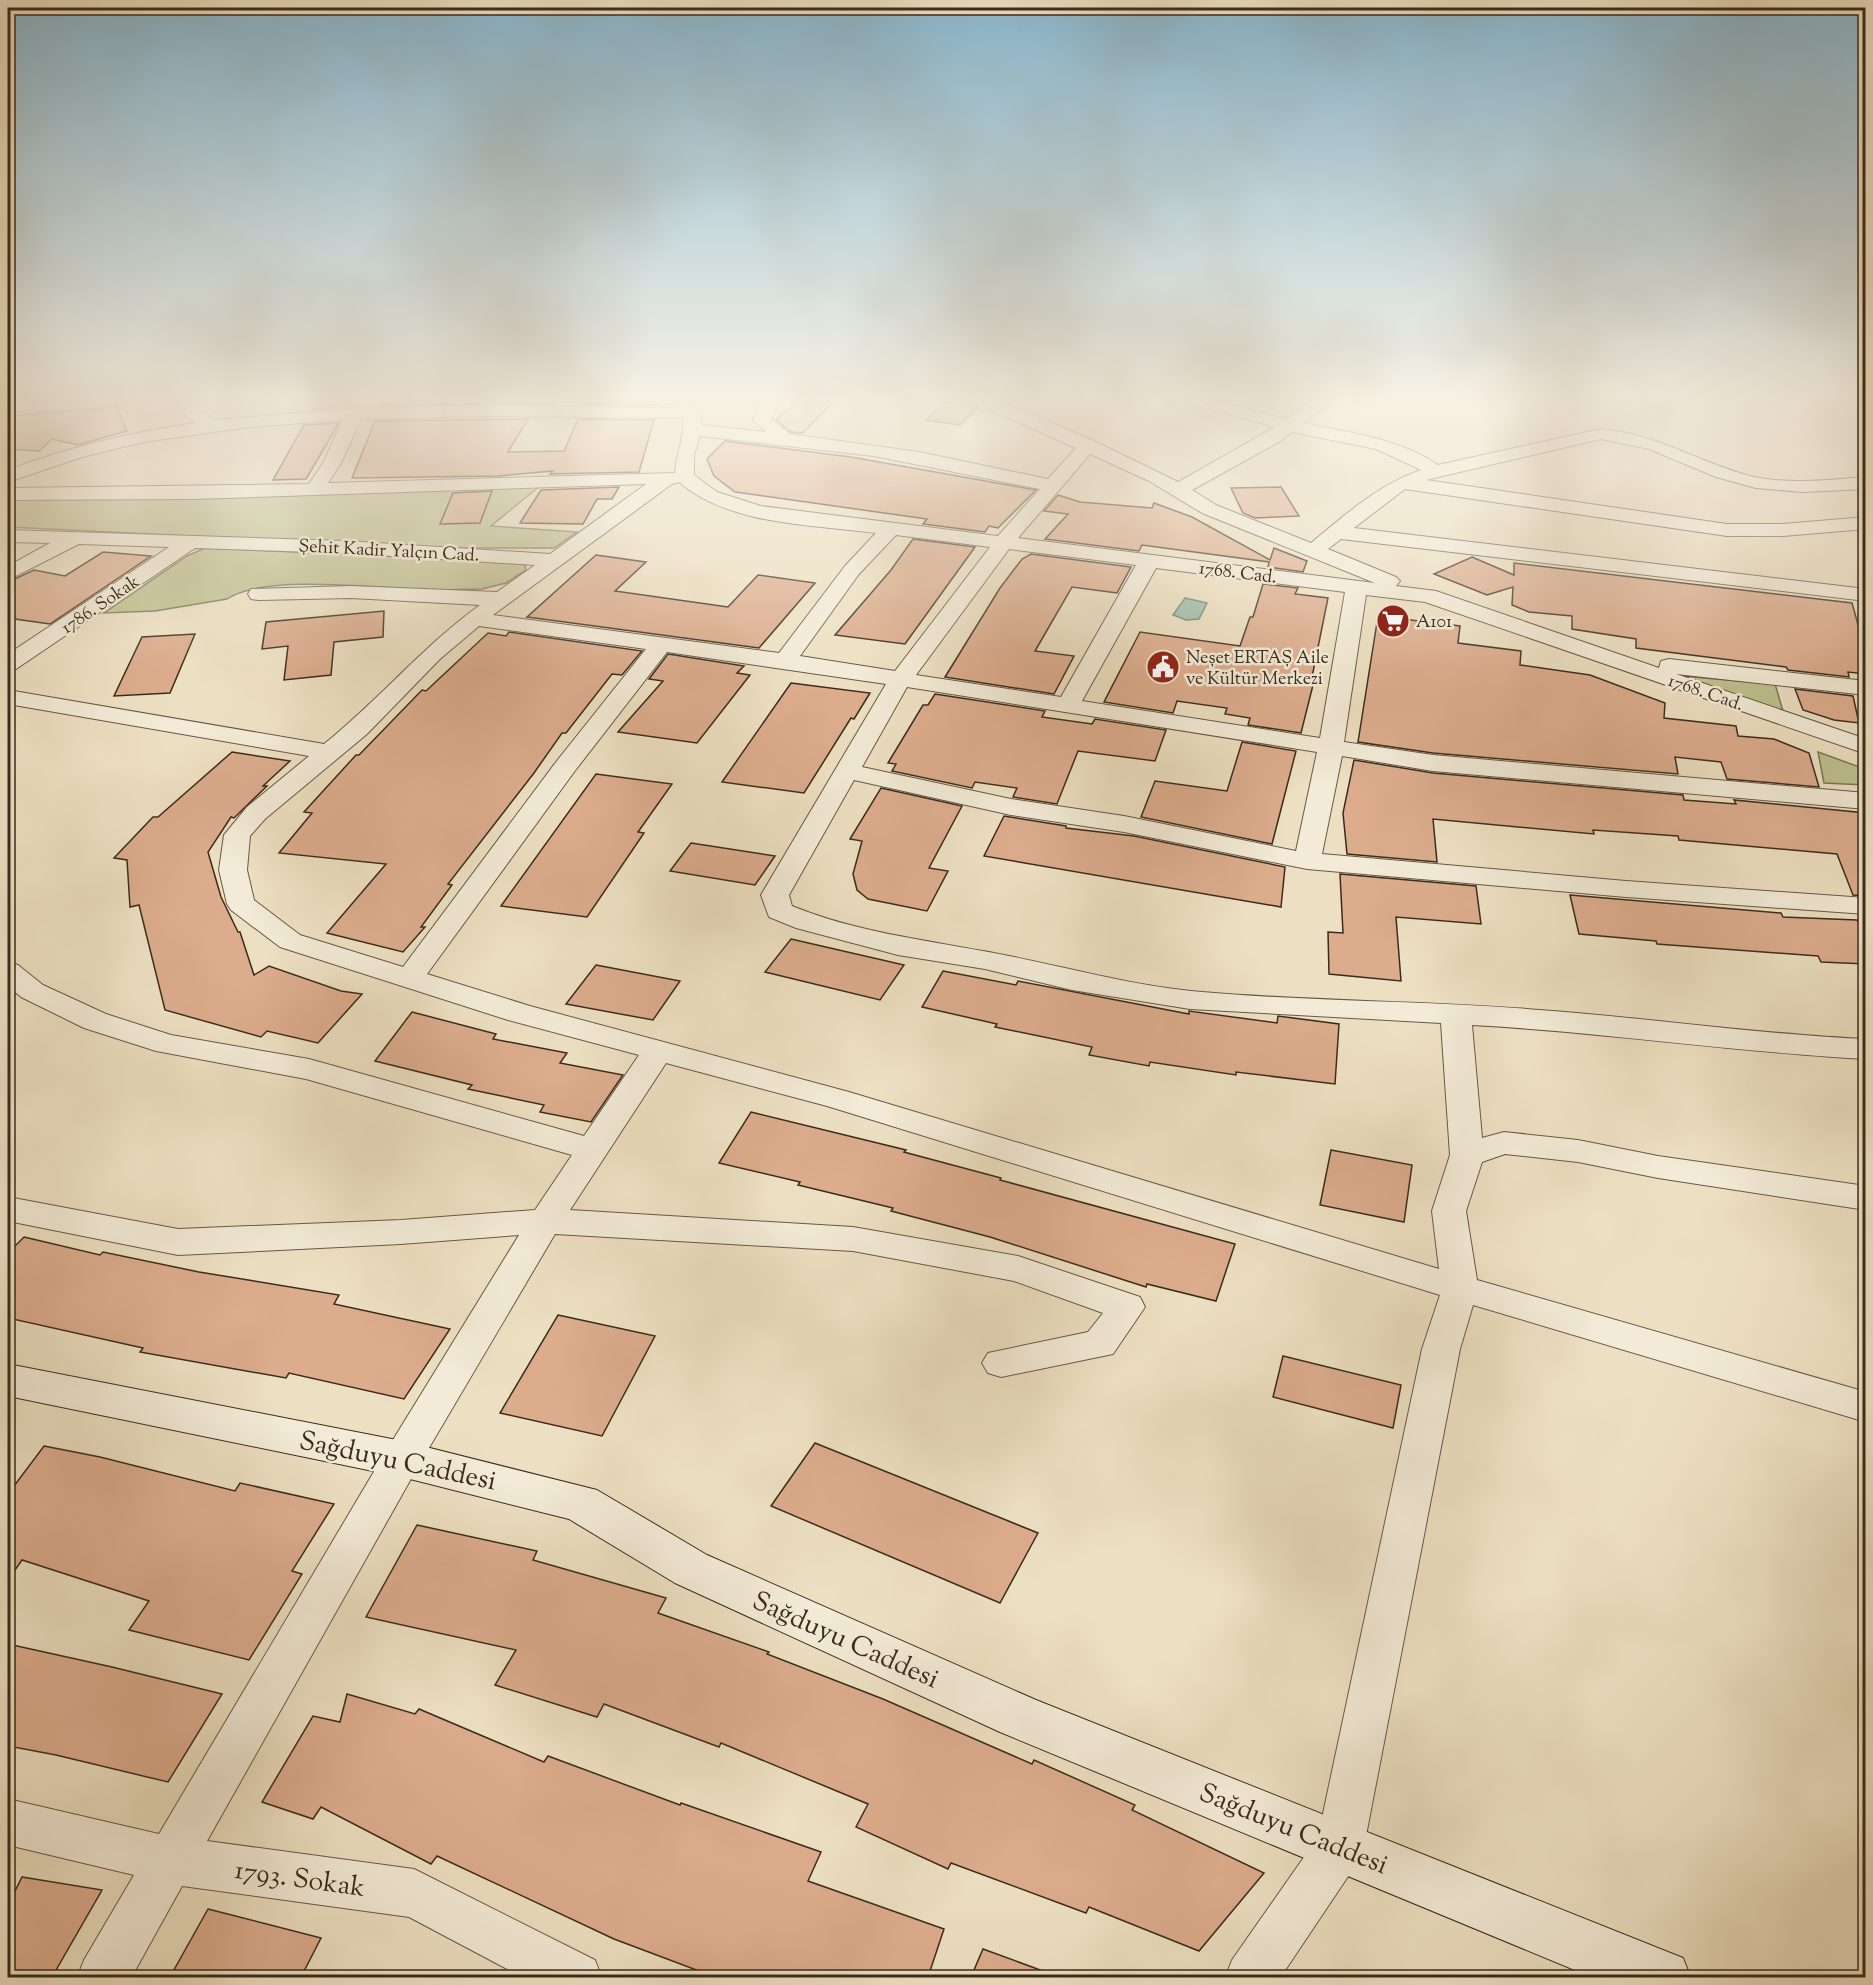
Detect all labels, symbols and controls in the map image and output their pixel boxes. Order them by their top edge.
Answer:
street label: Şehit Kadir Yalçın Cad. [298,534,480,570]
street label: 1768. Cad. [1197,556,1278,592]
street label: 1786. Sokak [57,570,146,641]
supermarket icon: A101 [1375,603,1411,639]
place label: A101 [1416,610,1452,636]
place label: Neşet ERTAŞ Aile ve Kültür Merkezi [1186,646,1329,693]
public building icon: Neşet ERTAŞ Aile ve Kültür Merkezi [1145,649,1181,685]
street label: 1768. Cad. [1664,669,1747,719]
street label: Sağduyu Caddesi [295,1422,500,1502]
street label: Sağduyu Caddesi [745,1583,945,1700]
street label: Sağduyu Caddesi [1193,1775,1394,1886]
street label: 1793. Sokak [232,1852,368,1909]

